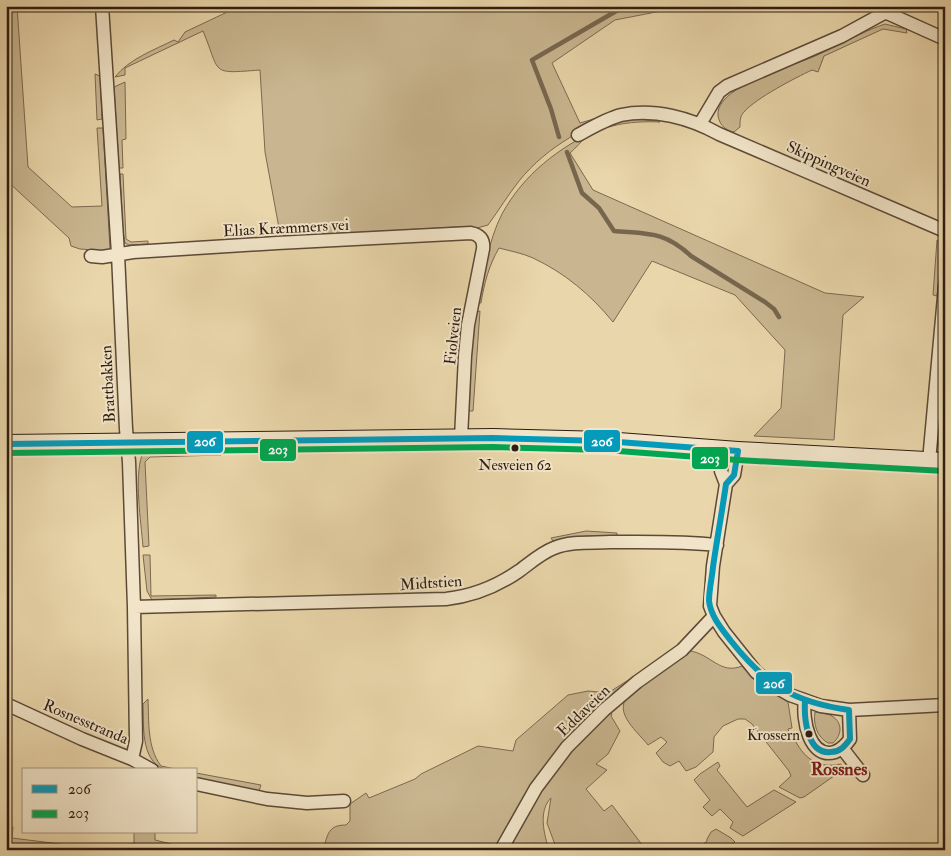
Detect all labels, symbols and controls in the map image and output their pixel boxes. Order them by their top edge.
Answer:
street label: Skippingveien [783,136,874,192]
street label: Elias Kræmmers vei [223,215,350,241]
street label: Fiolveien [440,306,466,366]
street label: Brattbakken [96,345,120,423]
line badge: 206 [583,429,621,453]
line badge: 206 [186,430,224,454]
text: 206 [194,433,217,450]
text: 206 [591,433,614,450]
line badge: 203 [259,438,297,462]
text: 203 [268,441,288,458]
marker: Nesveien 62 [510,443,520,453]
line badge: 203 [691,446,729,470]
text: 203 [700,450,720,467]
place label: Nesveien 62 [478,456,552,475]
street label: Midtstien [399,571,463,595]
line badge: 206 [755,671,793,695]
text: 206 [763,675,786,692]
street label: Eddaveien [553,681,614,741]
street label: Rosnesstranda [40,695,132,749]
place label: Krossern [747,726,800,745]
marker: Krossern [804,729,814,739]
district label: Rossnes [811,758,867,781]
legend [22,768,198,834]
text: 206 [68,780,92,799]
text: 203 [68,804,89,823]

